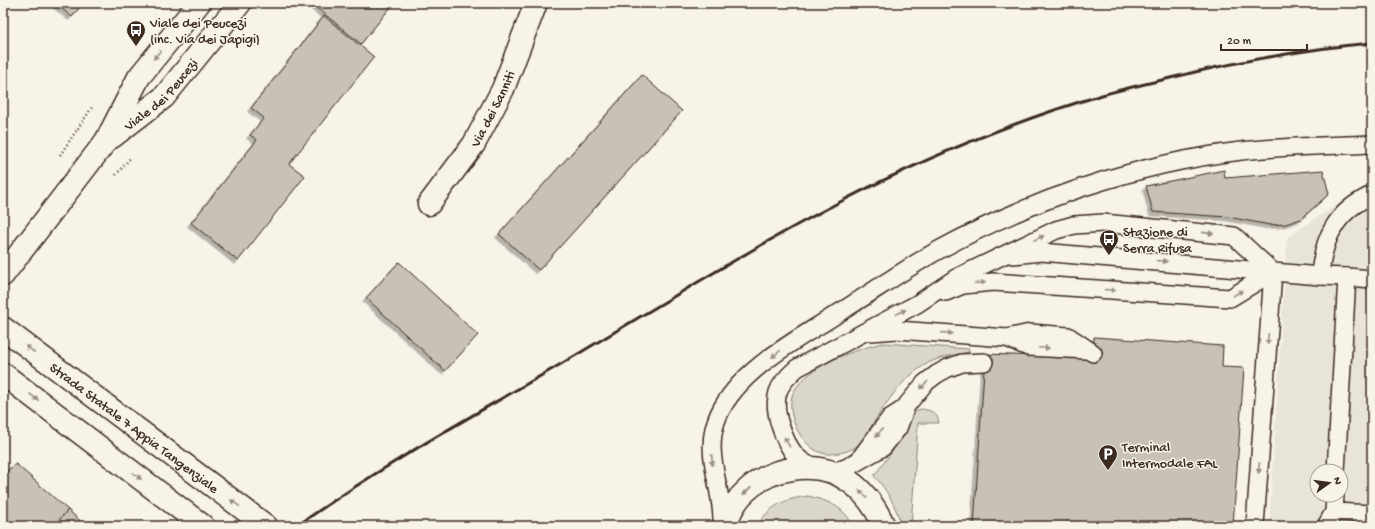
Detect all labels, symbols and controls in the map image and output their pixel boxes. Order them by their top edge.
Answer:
place label: Viale dei Peucezi (inc. Via dei Japigi) [149,16,260,49]
bus stop icon: Viale dei Peucezi (inc. Via dei Japigi) [125,19,147,47]
scale bar [1221,26,1307,52]
text: 20 m [1227,35,1252,49]
one-way arrow [152,50,161,61]
street label: Viale dei Peucezi [121,56,203,136]
street label: Via dei Sanniti [467,69,520,151]
place label: Stazione di Serra Rifusa [1123,225,1193,258]
bus stop icon: Stazione di Serra Rifusa [1098,228,1120,256]
one-way arrow [1202,229,1214,236]
one-way arrow [1034,234,1046,240]
one-way arrow [1156,258,1168,265]
one-way arrow [974,280,986,286]
one-way arrow [1104,286,1116,293]
one-way arrow [1233,289,1244,296]
one-way arrow [895,309,907,316]
one-way arrow [941,330,953,337]
one-way arrow [1265,333,1272,345]
one-way arrow [25,345,36,353]
one-way arrow [1038,345,1051,351]
one-way arrow [770,350,781,358]
street label: Strada Statale 7 Appia Tangenziale [45,360,222,499]
one-way arrow [919,380,929,390]
one-way arrow [29,393,39,401]
one-way arrow [875,427,883,438]
one-way arrow [783,436,790,448]
place label: Terminal Intermodale FAL [1121,440,1218,473]
parking icon: Terminal Intermodale FAL [1097,443,1119,471]
one-way arrow [709,454,716,466]
one-way arrow [1256,462,1263,474]
north arrow [1309,463,1349,503]
one-way arrow [132,472,143,480]
text: N [1330,476,1343,486]
one-way arrow [742,487,752,496]
one-way arrow [859,489,868,499]
one-way arrow [229,499,240,507]

